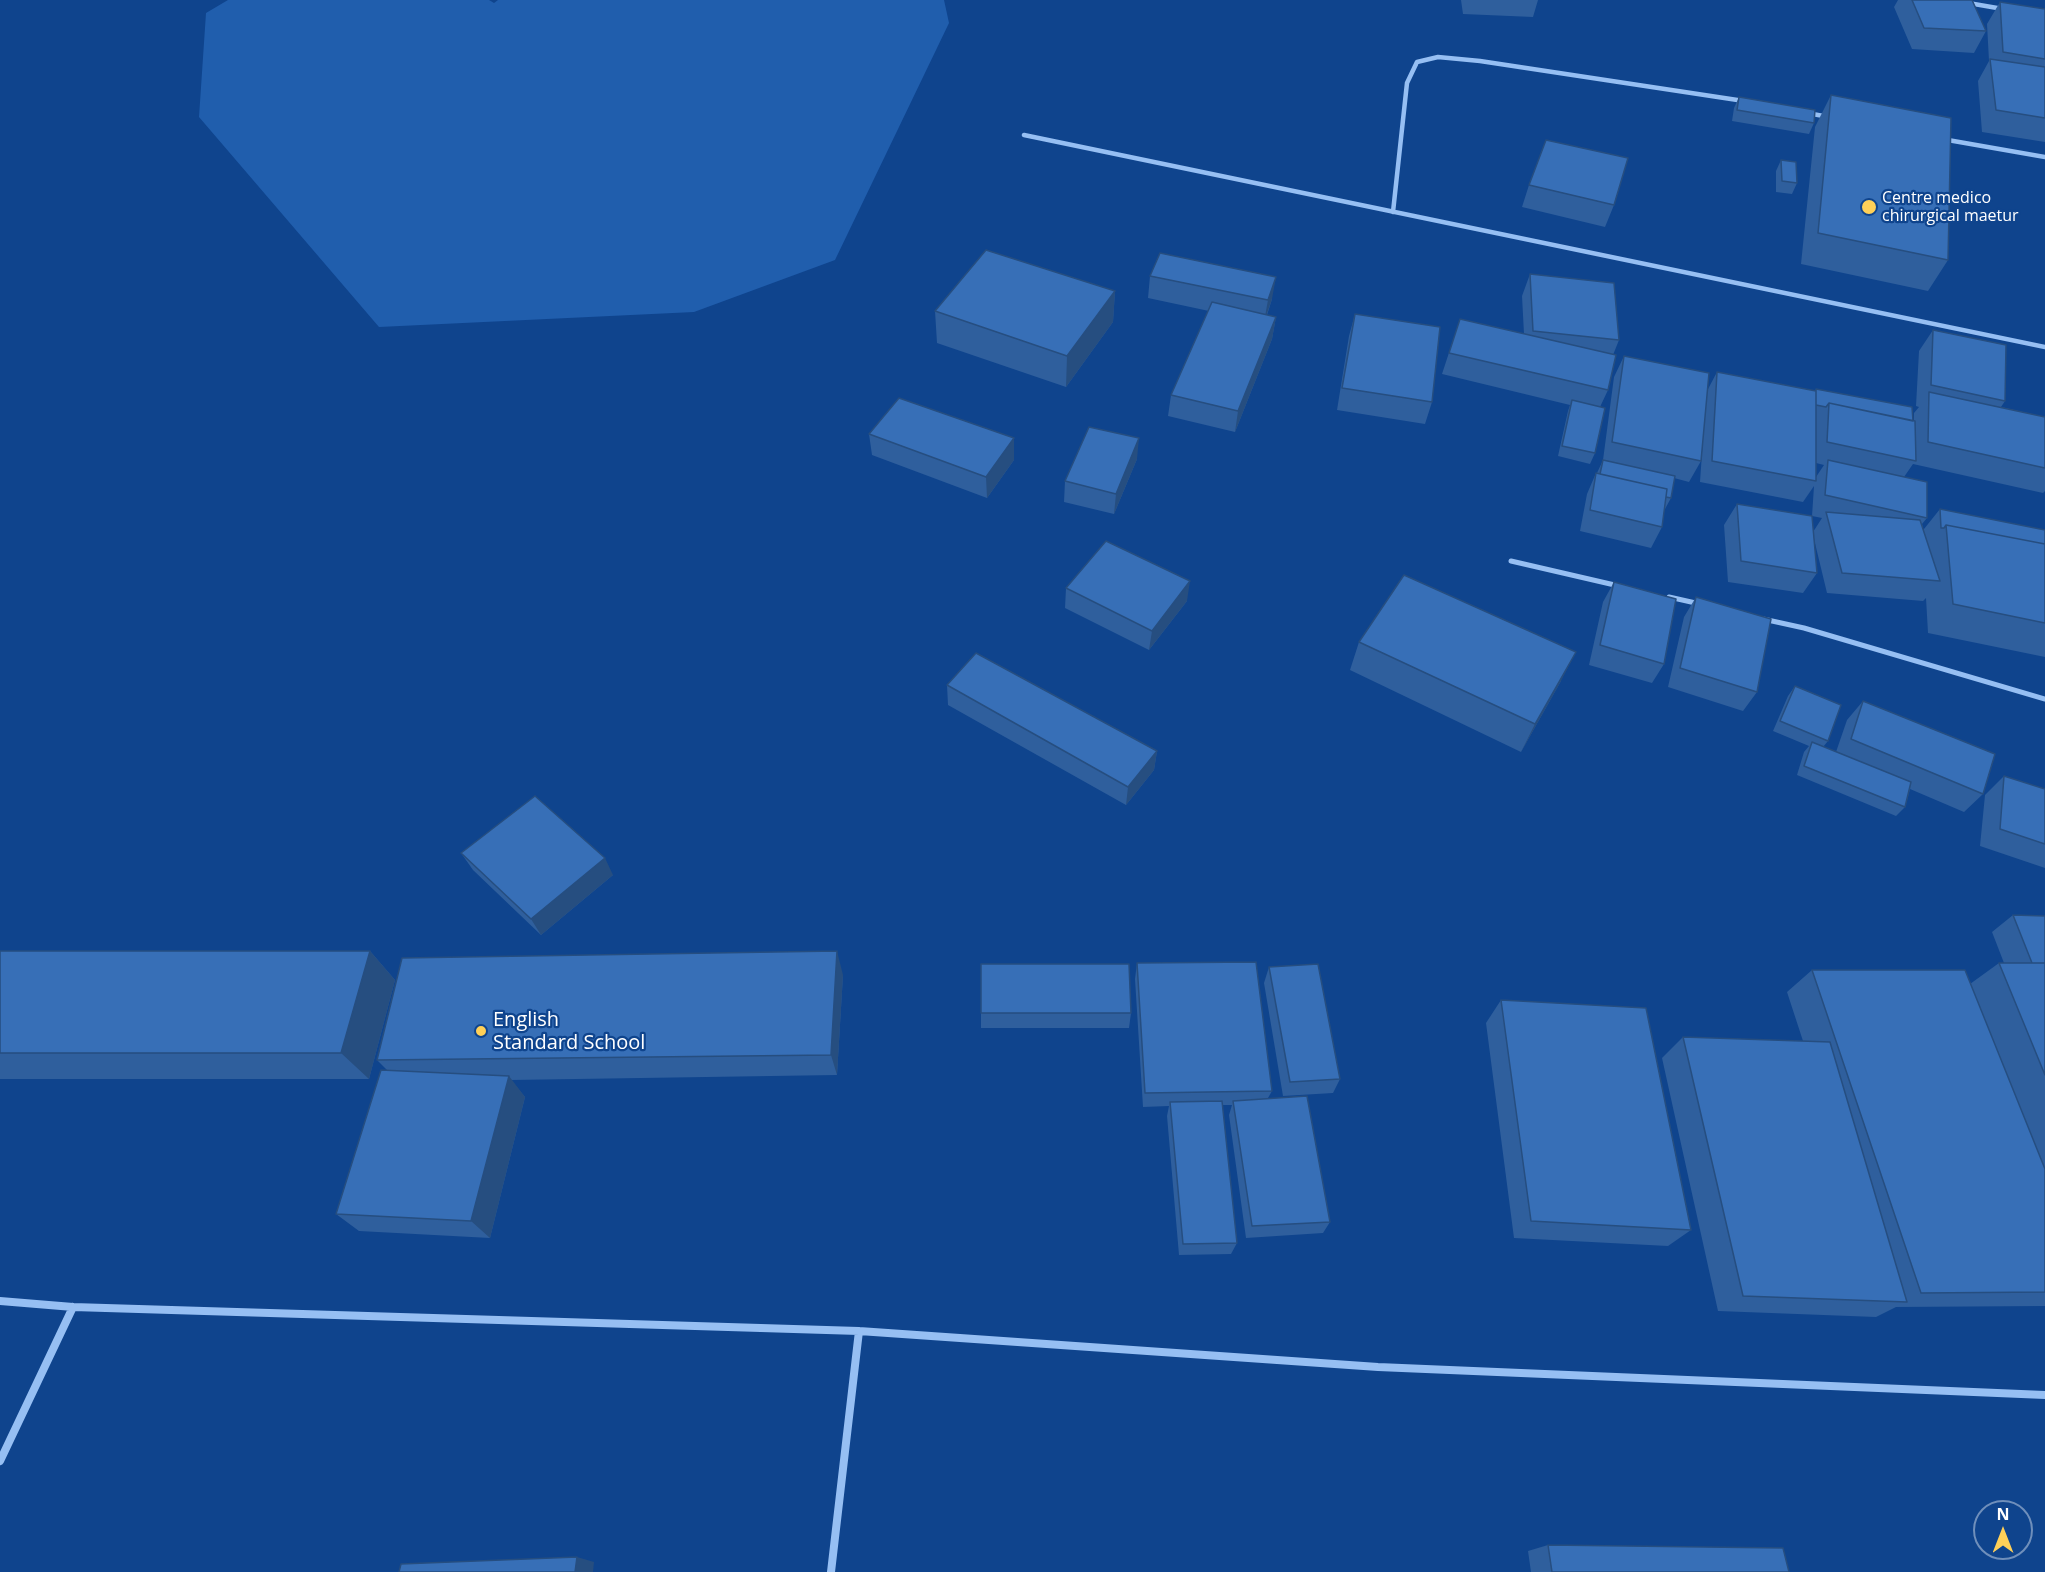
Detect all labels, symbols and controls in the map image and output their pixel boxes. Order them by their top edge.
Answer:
place label: Centre medico chirurgical maetur [1882,188,2019,226]
marker: Centre medico chirurgical maetur [1860,198,1878,216]
place label: English Standard School [493,1008,645,1055]
marker: English Standard School [474,1024,488,1038]
north arrow [1973,1500,2033,1560]
text: N [1996,1503,2010,1525]

